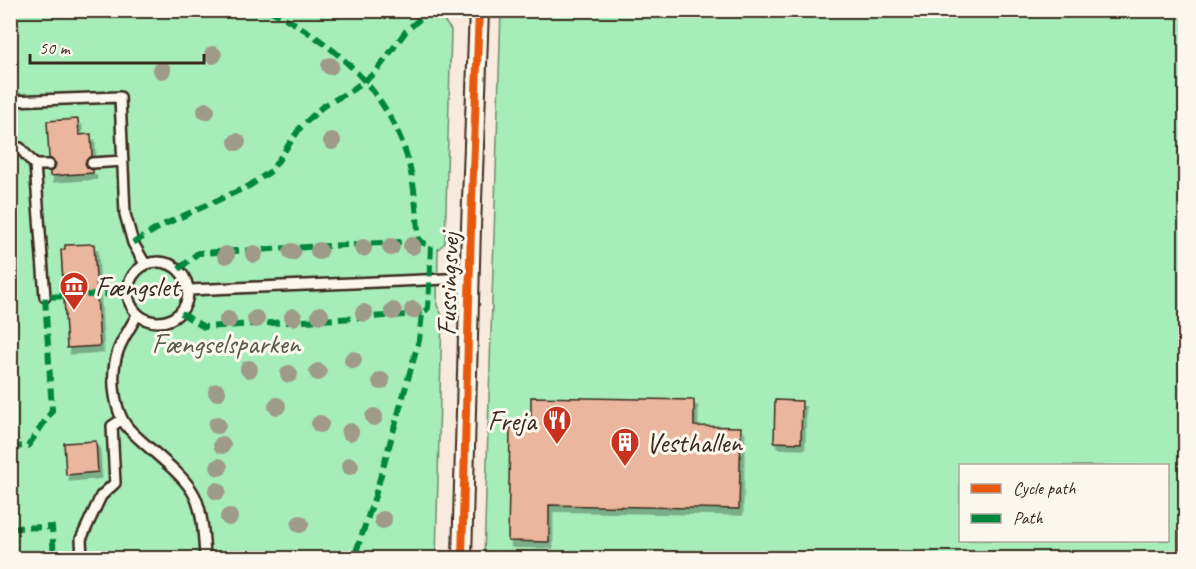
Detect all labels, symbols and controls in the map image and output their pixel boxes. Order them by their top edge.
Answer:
scale bar [30,27,204,65]
text: 50 m [39,37,72,59]
street label: Fussingsvej [428,229,467,336]
place label: Fængslet [95,269,182,304]
museum icon: Fængslet [58,270,90,312]
park label: Fængselsparken [152,326,302,361]
place label: Freja [487,403,538,438]
restaurant icon: Freja [541,404,573,446]
place label: Vesthallen [646,425,743,460]
building icon: Vesthallen [609,426,641,468]
legend [959,464,1169,542]
text: Cycle path [1013,477,1076,499]
text: Path [1013,507,1043,529]

